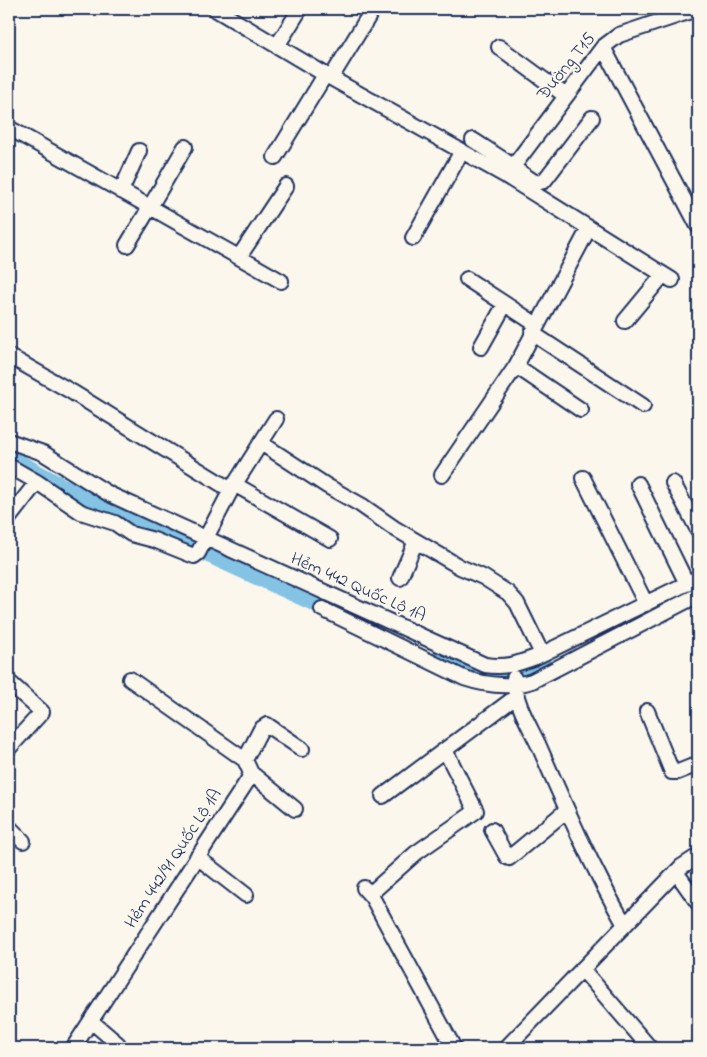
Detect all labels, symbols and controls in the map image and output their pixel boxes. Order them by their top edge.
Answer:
street label: Đường T15 [531,27,603,108]
street label: Hẻm 442 Quốc Lộ 1A [286,546,430,630]
street label: Hẻm 442/91 Quốc Lộ 1A [119,784,229,934]

